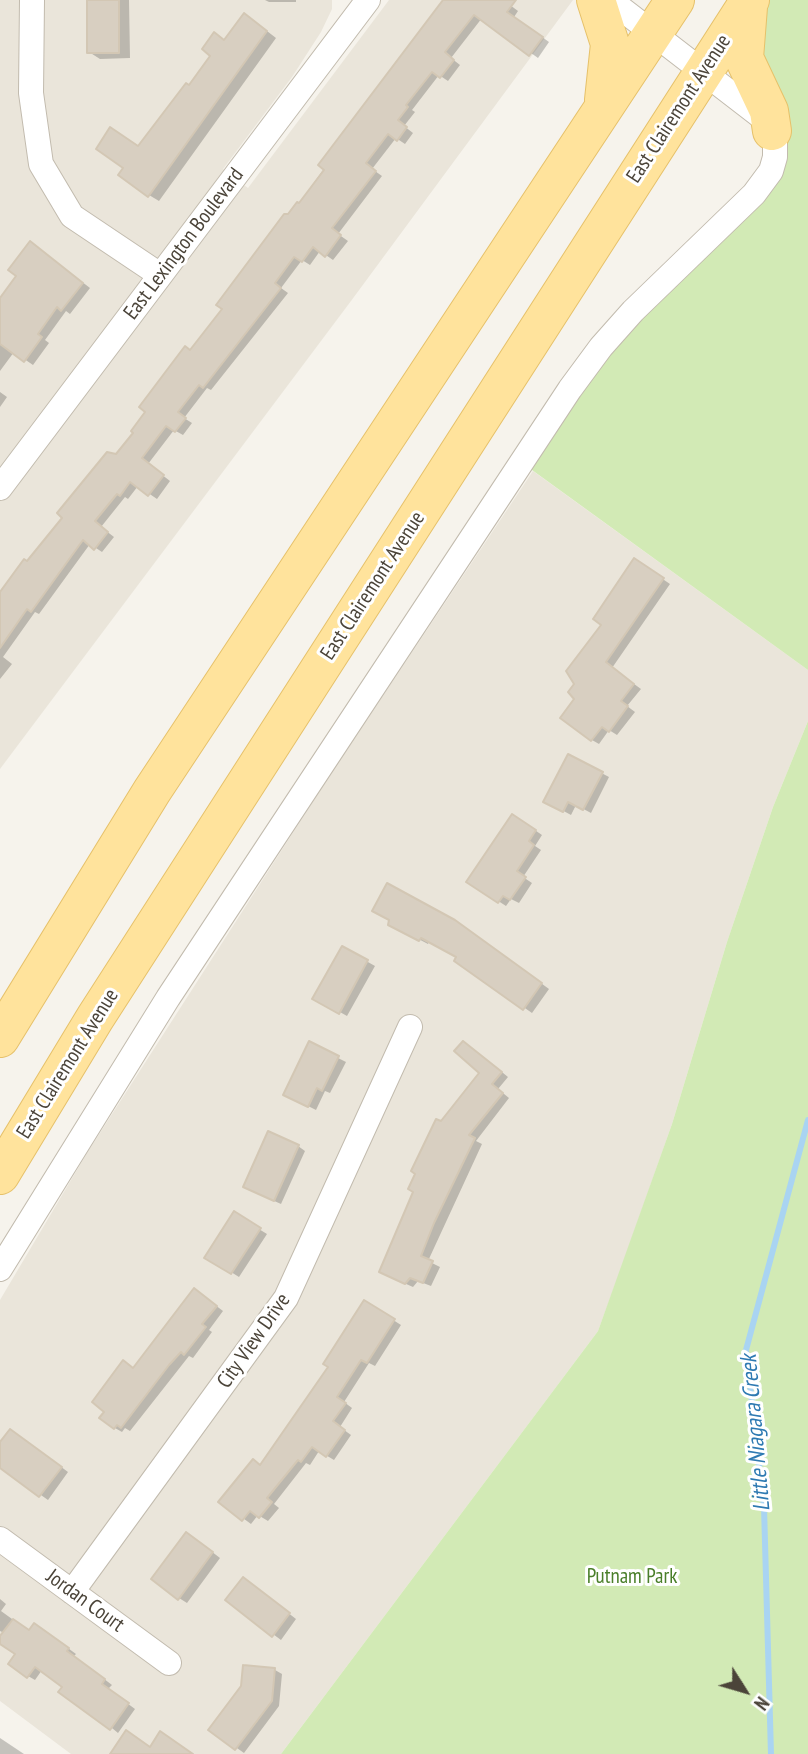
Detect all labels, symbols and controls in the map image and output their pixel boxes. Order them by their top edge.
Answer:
street label: East Clairemont Avenue [622,30,736,188]
street label: East Lexington Boulevard [119,163,249,325]
street label: East Clairemont Avenue [316,507,430,665]
street label: East Clairemont Avenue [12,984,124,1144]
street label: City View Drive [212,1289,296,1393]
water label: Little Niagara Creek [735,1353,777,1513]
street label: Jordan Court [41,1564,129,1638]
park label: Putnam Park [587,1564,677,1590]
north arrow [710,1656,780,1726]
text: N [749,1692,774,1715]

